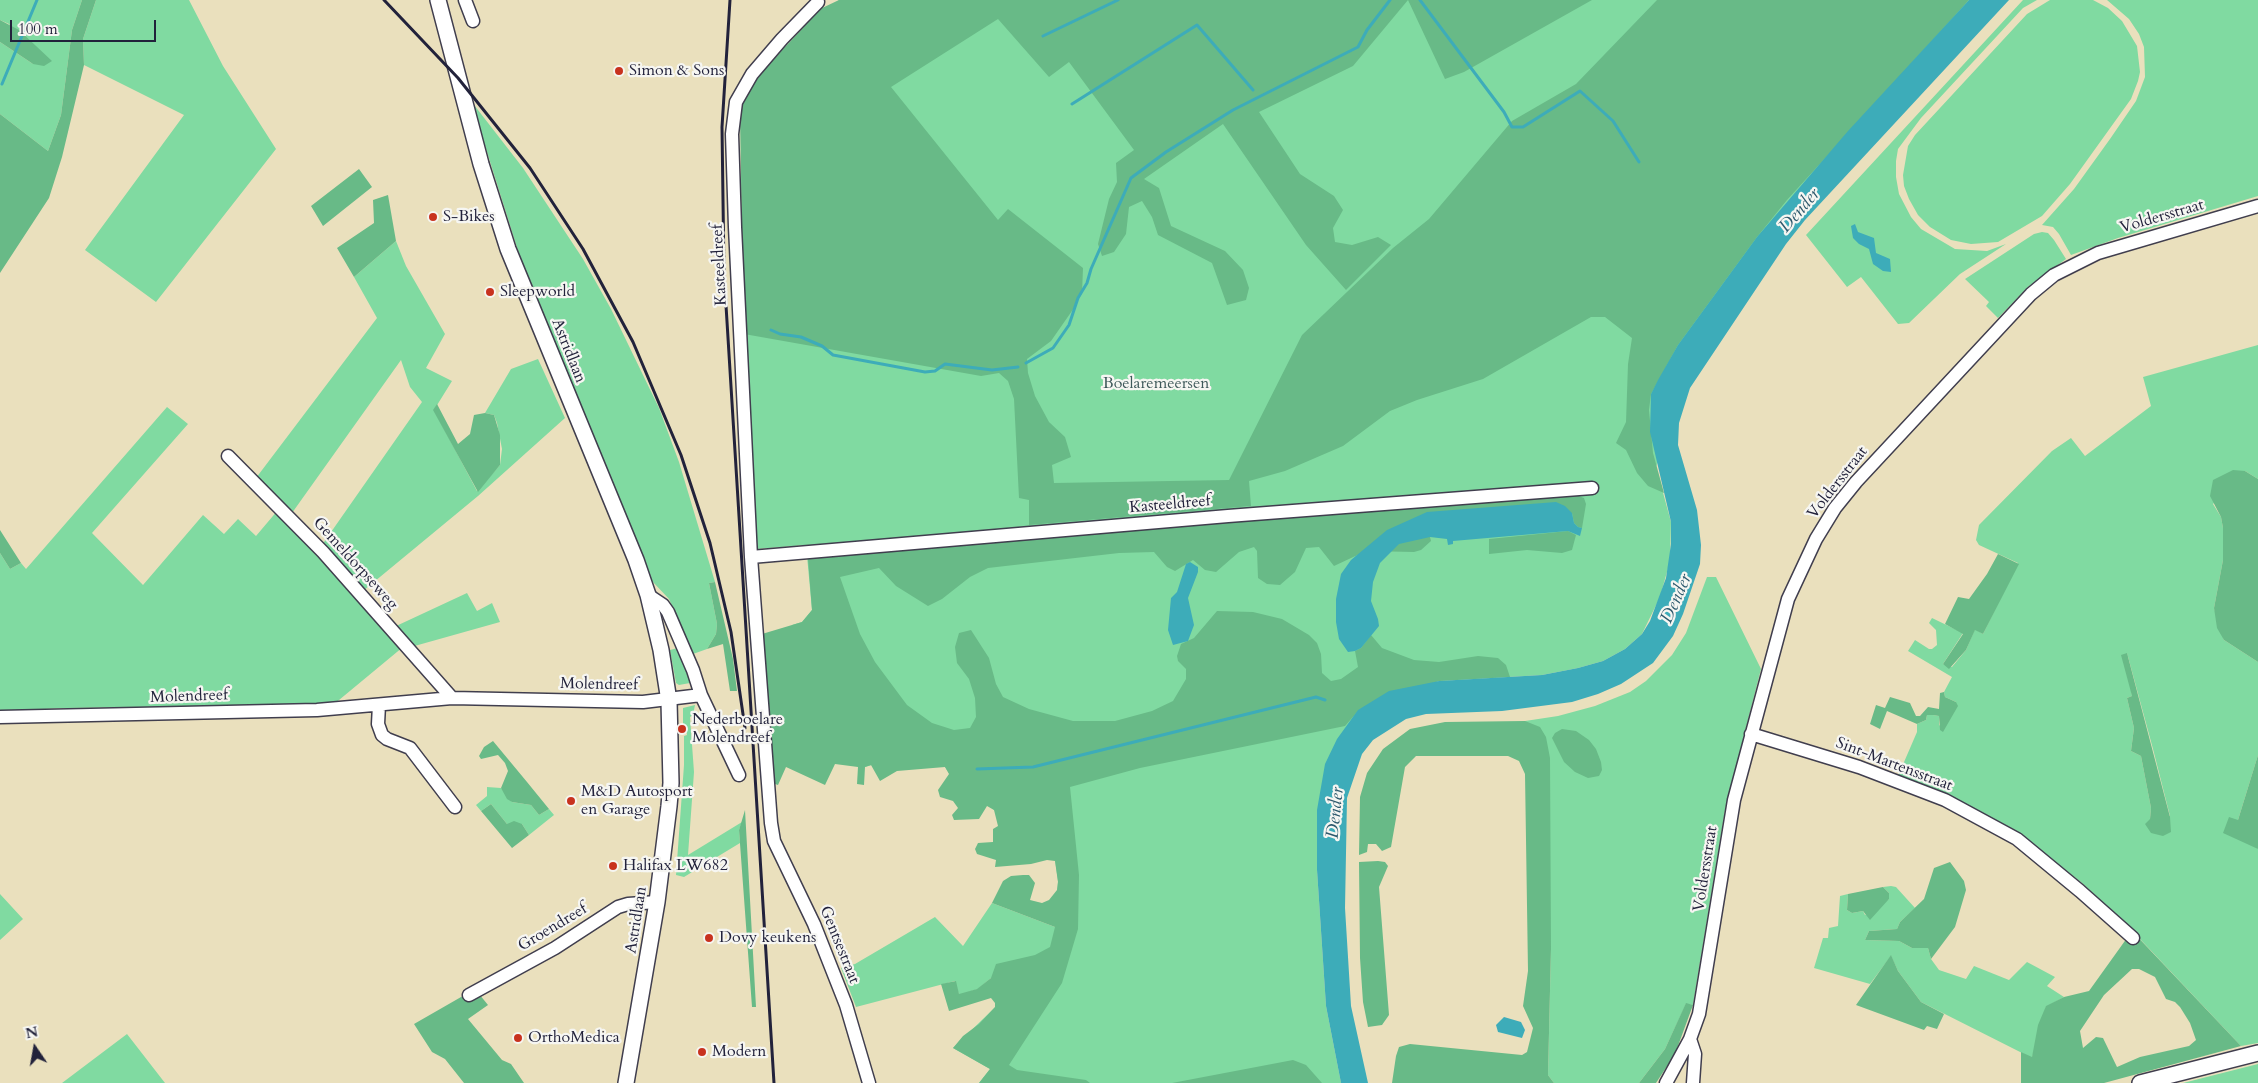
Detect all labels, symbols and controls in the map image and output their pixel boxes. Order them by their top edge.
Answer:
scale bar [12,10,159,42]
text: 100 m [18,19,58,39]
place label: Simon & Sons [629,61,724,81]
marker: Simon & Sons [613,65,625,77]
water label: Dender [1775,185,1825,237]
street label: Voldersstraat [2118,196,2206,238]
place label: S-Bikes [443,207,495,227]
marker: S-Bikes [427,211,439,223]
street label: Kasteeldreef [708,224,732,306]
place label: Sleepworld [500,282,575,302]
marker: Sleepworld [484,286,496,298]
street label: Astridlaan [546,316,590,386]
park label: Boelaremeersen [1103,374,1209,394]
street label: Voldersstraat [1804,443,1872,523]
street label: Kasteeldreef [1129,492,1211,518]
street label: Gemeldorpseweg [308,514,402,614]
water label: Dender [1657,571,1697,627]
street label: Molendreef [560,675,638,695]
street label: Molendreef [150,686,228,708]
place label: Nederboelare Molendreef [692,710,783,748]
marker: Nederboelare Molendreef [676,723,688,735]
street label: Sint-Martensstraat [1833,734,1955,796]
place label: M&D Autosport en Garage [581,782,693,820]
water label: Dender [1323,786,1349,840]
marker: M&D Autosport en Garage [565,795,577,807]
street label: Voldersstraat [1690,825,1722,913]
place label: Halifax LW682 [623,856,728,876]
marker: Halifax LW682 [607,860,619,872]
street label: Astridlaan [622,885,652,955]
street label: Groendreef [515,900,591,956]
street label: Gentsestraat [815,903,863,987]
place label: Dovy keukens [719,928,816,948]
marker: Dovy keukens [703,932,715,944]
text: N [24,1022,40,1043]
north arrow [10,1023,60,1073]
place label: OrthoMedica [528,1028,620,1048]
marker: OrthoMedica [512,1032,524,1044]
place label: Modern [712,1042,766,1062]
marker: Modern [696,1046,708,1058]

